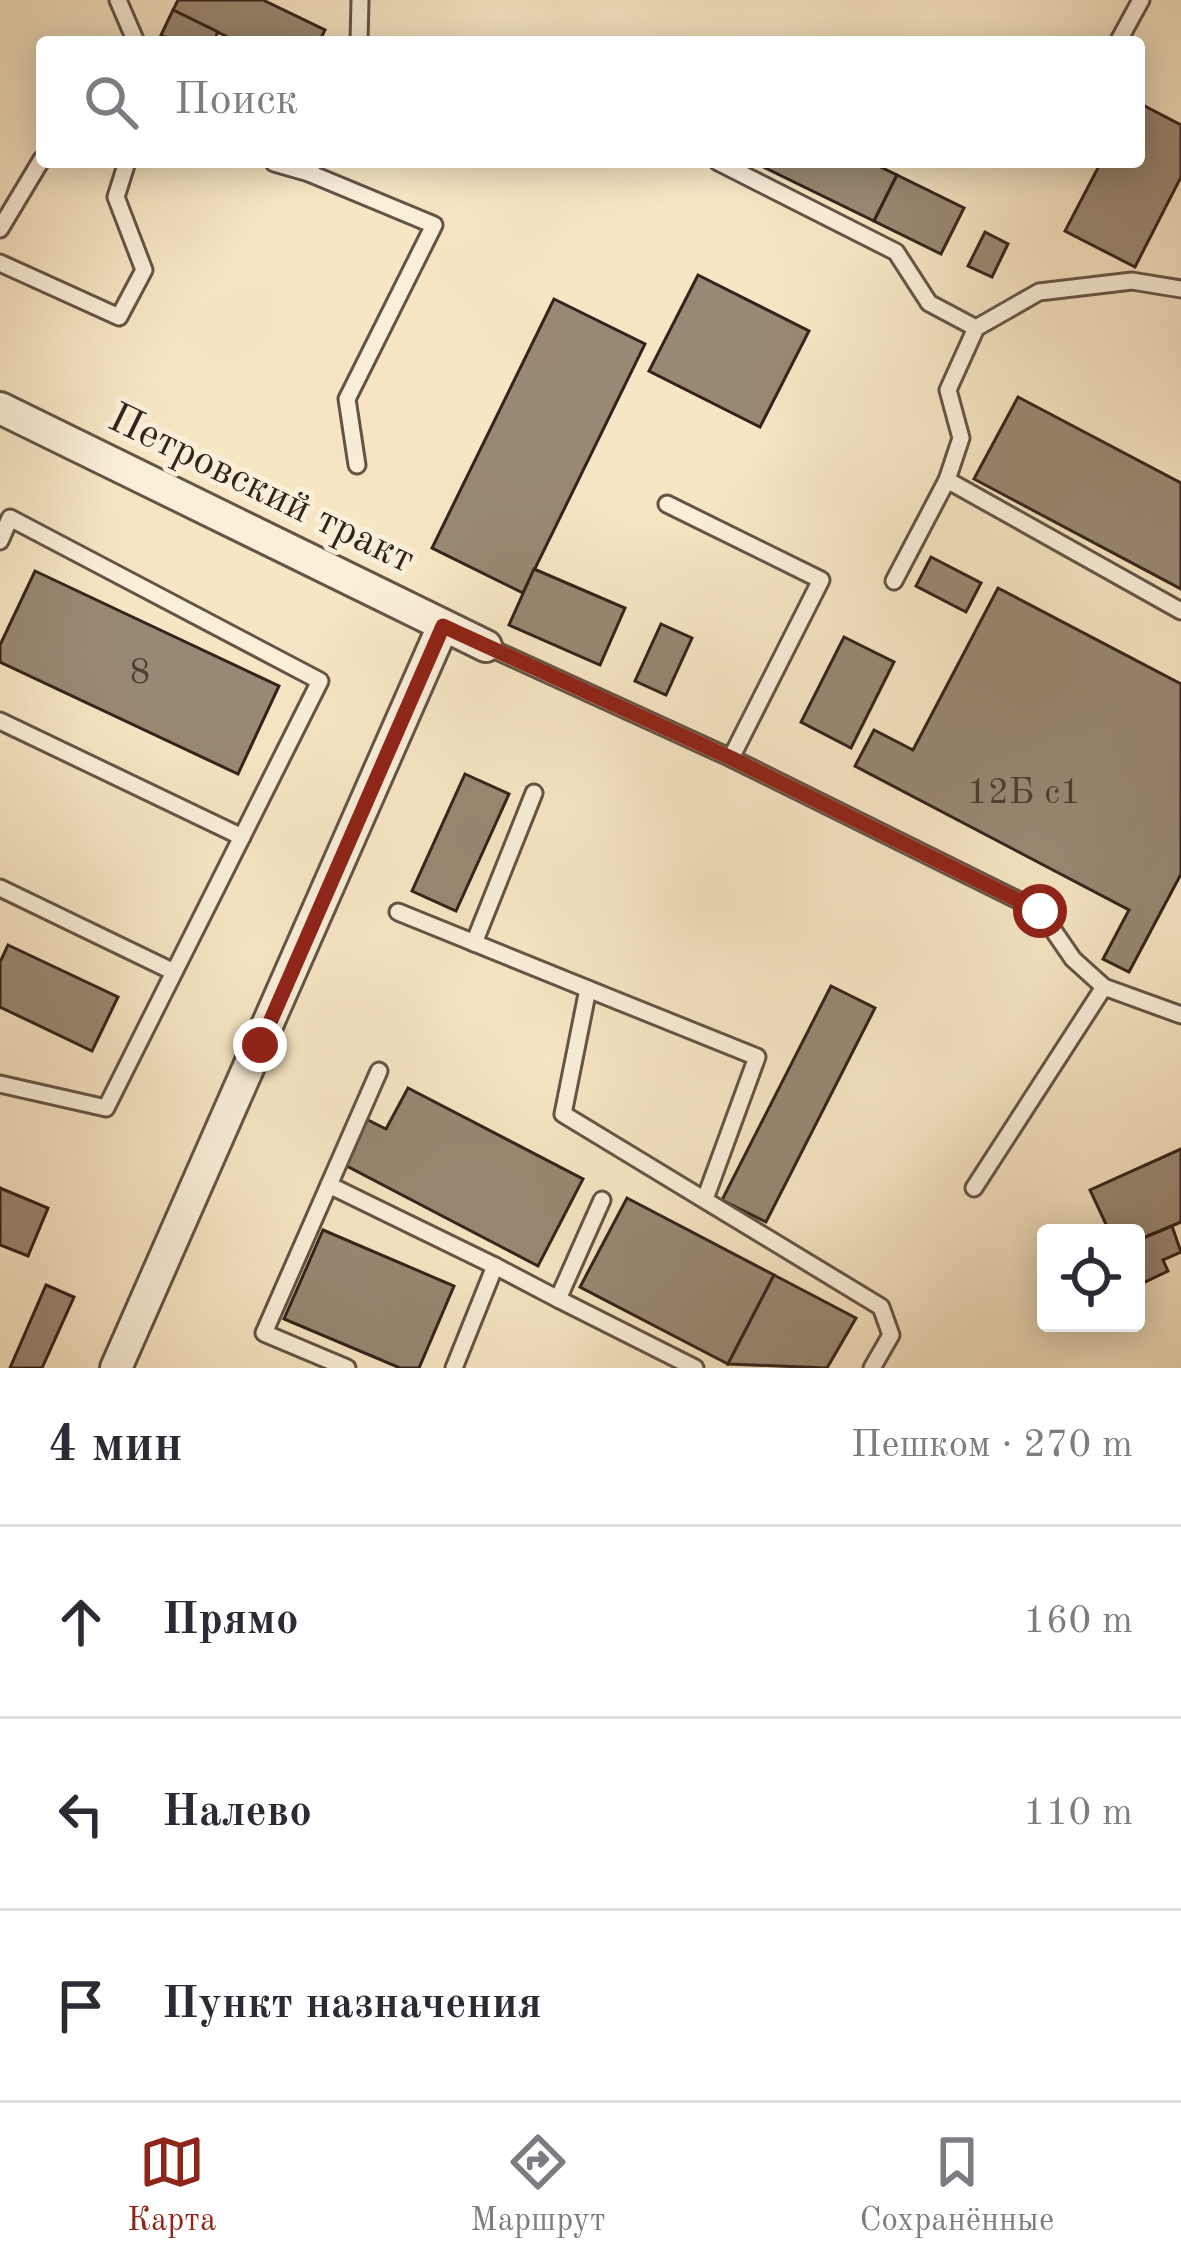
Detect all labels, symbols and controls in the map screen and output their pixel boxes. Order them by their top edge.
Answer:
search box [36,36,1145,168]
icon: search [78,69,144,135]
text: Поиск [174,79,298,124]
street label: Петровский тракт [101,398,421,582]
house number: 8 [130,656,150,692]
house number: 12Б с1 [967,776,1081,812]
route start [1013,884,1067,938]
route end [233,1018,287,1072]
map controls [1037,1224,1145,1332]
button: locate [1037,1224,1145,1332]
text: 4 мин [48,1421,183,1472]
text: Пешком · 270 m [851,1426,1133,1465]
icon: ahead [48,1589,114,1655]
text: Прямо [162,1599,299,1644]
text: 160 m [1023,1602,1133,1641]
icon: left [48,1781,114,1847]
text: Налево [162,1791,312,1836]
text: 110 m [1023,1794,1133,1833]
icon: arrive [48,1973,114,2039]
text: Пункт назначения [162,1983,542,2028]
tab: Карта [127,2129,216,2242]
tab: Маршрут [470,2129,606,2242]
tab: Сохранённые [859,2129,1054,2242]

